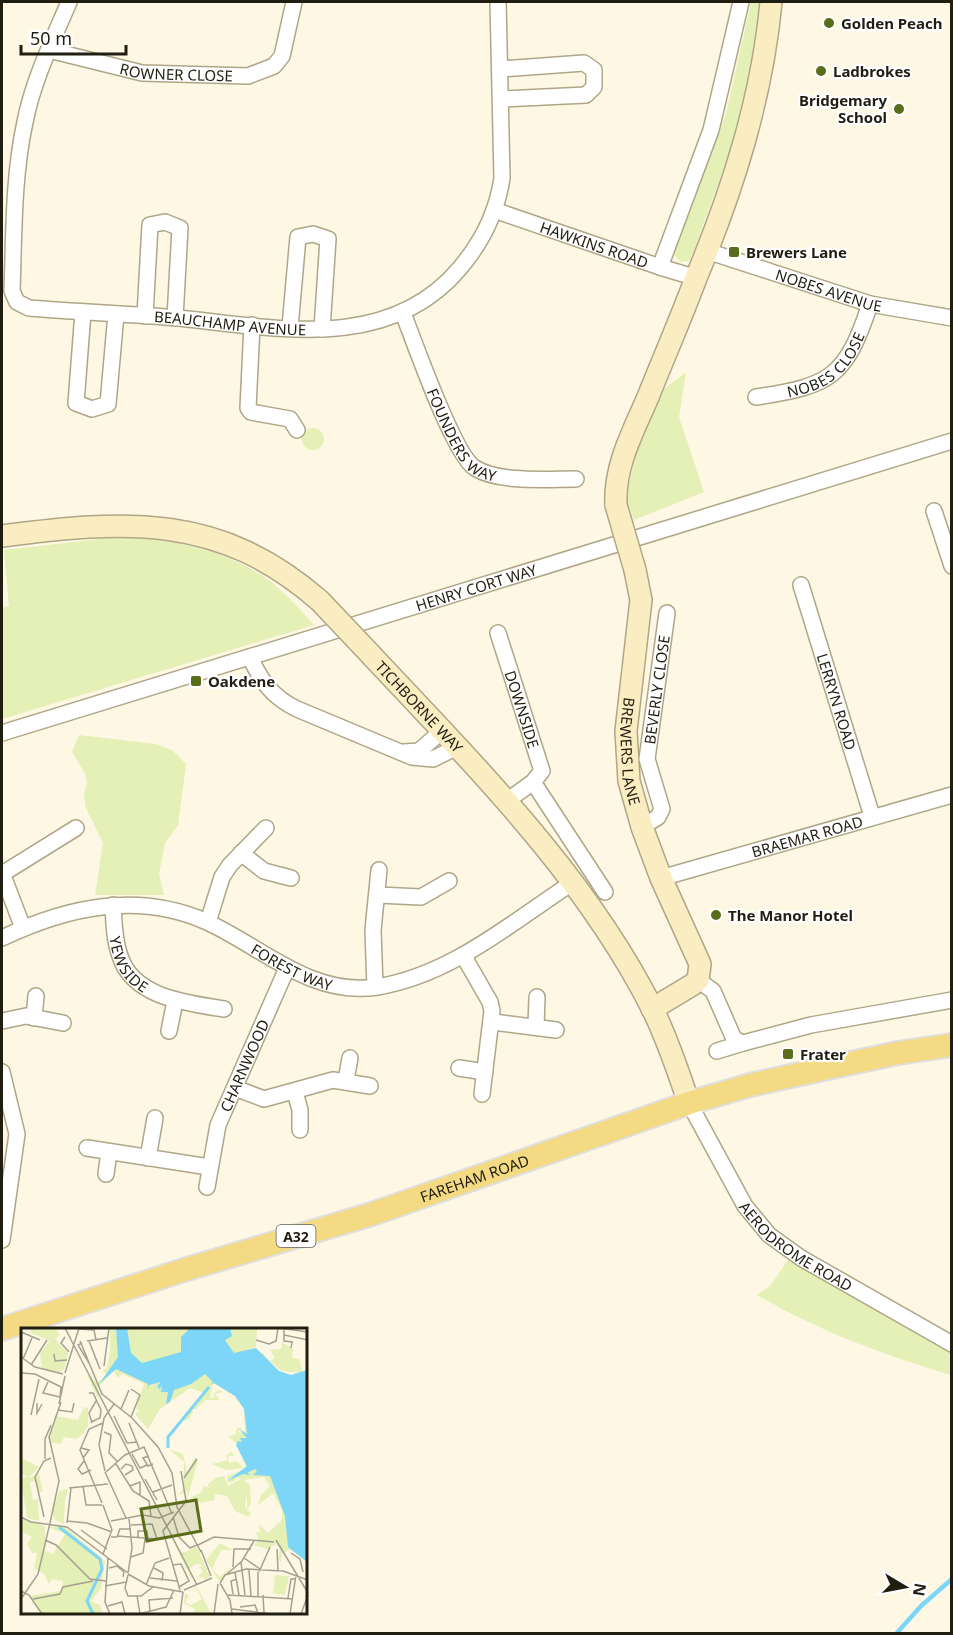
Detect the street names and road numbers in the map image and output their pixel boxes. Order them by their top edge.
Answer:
street label: ROWNER CLOSE [118,58,233,86]
street label: HAWKINS ROAD [537,217,651,272]
street label: NOBES AVENUE [773,264,883,316]
street label: BEAUCHAMP AVENUE [153,306,306,339]
street label: NOBES CLOSE [785,329,869,402]
street label: FOUNDERS WAY [423,385,499,486]
street label: HENRY CORT WAY [413,559,540,615]
street label: BEVERLY CLOSE [639,634,674,746]
street label: LERRYN ROAD [813,651,861,752]
street label: TICHBORNE WAY [371,656,468,757]
street label: DOWNSIDE [501,668,544,751]
street label: BREWERS LANE [616,696,645,807]
street label: BRAEMAR ROAD [749,811,865,862]
street label: YEWSIDE [105,935,152,997]
street label: FOREST WAY [248,939,335,995]
street label: CHARNWOOD [215,1016,273,1115]
street label: FAREHAM ROAD [417,1150,532,1206]
street label: AERODROME ROAD [735,1197,856,1295]
road number: A32 [276,1225,316,1247]

